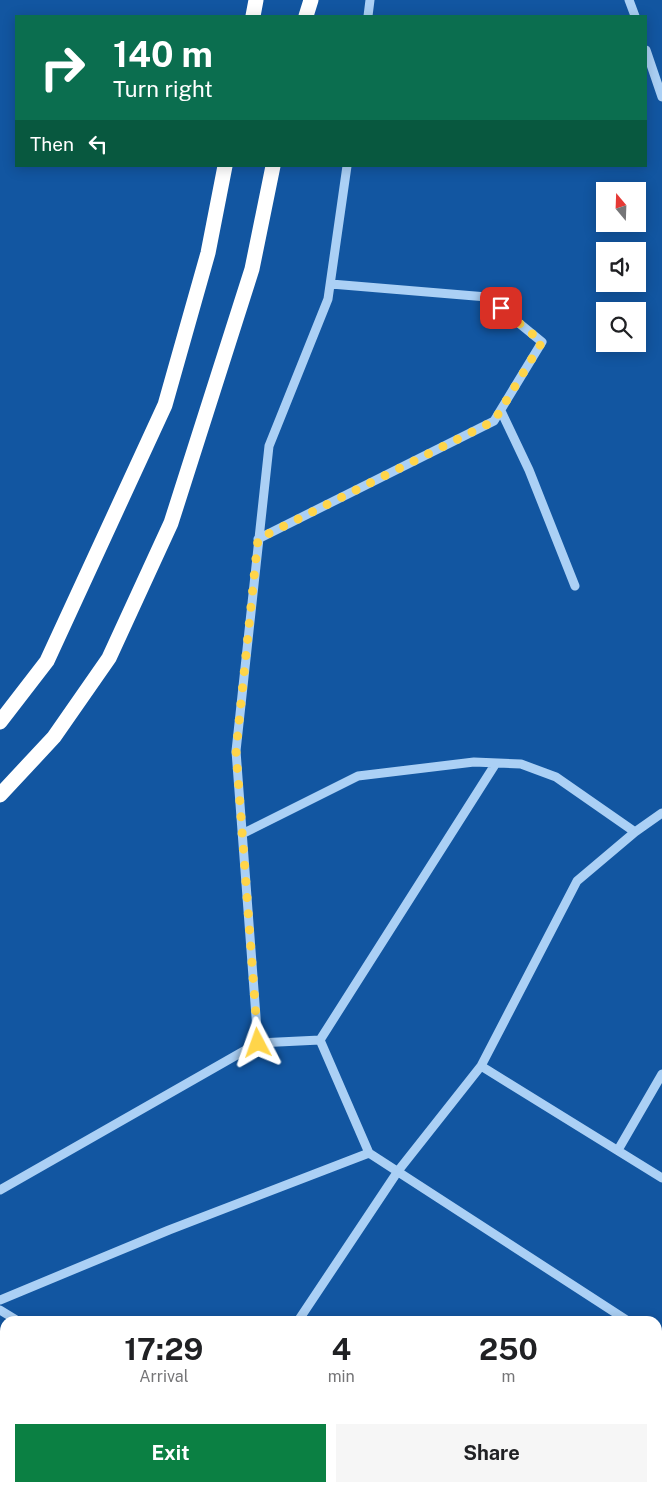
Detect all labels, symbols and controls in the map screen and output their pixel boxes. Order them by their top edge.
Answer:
text: 140 m [113,34,213,75]
icon: right [30,35,95,100]
text: Turn right [113,76,213,102]
icon: left [84,130,112,158]
text: Then [30,133,74,155]
north arrow [596,182,646,232]
map controls [596,182,646,352]
button: sound [596,242,646,292]
pin [480,287,522,329]
icon: arrive [487,294,515,322]
button: search [596,302,646,352]
position arrow [231,1016,283,1068]
text: 17:29 [124,1331,203,1367]
text: 4 [331,1331,351,1367]
text: 250 [479,1331,538,1367]
text: Arrival [139,1367,189,1386]
text: min [328,1367,355,1386]
text: m [501,1367,515,1386]
button: Exit [15,1424,326,1482]
button: Share [336,1424,647,1482]

